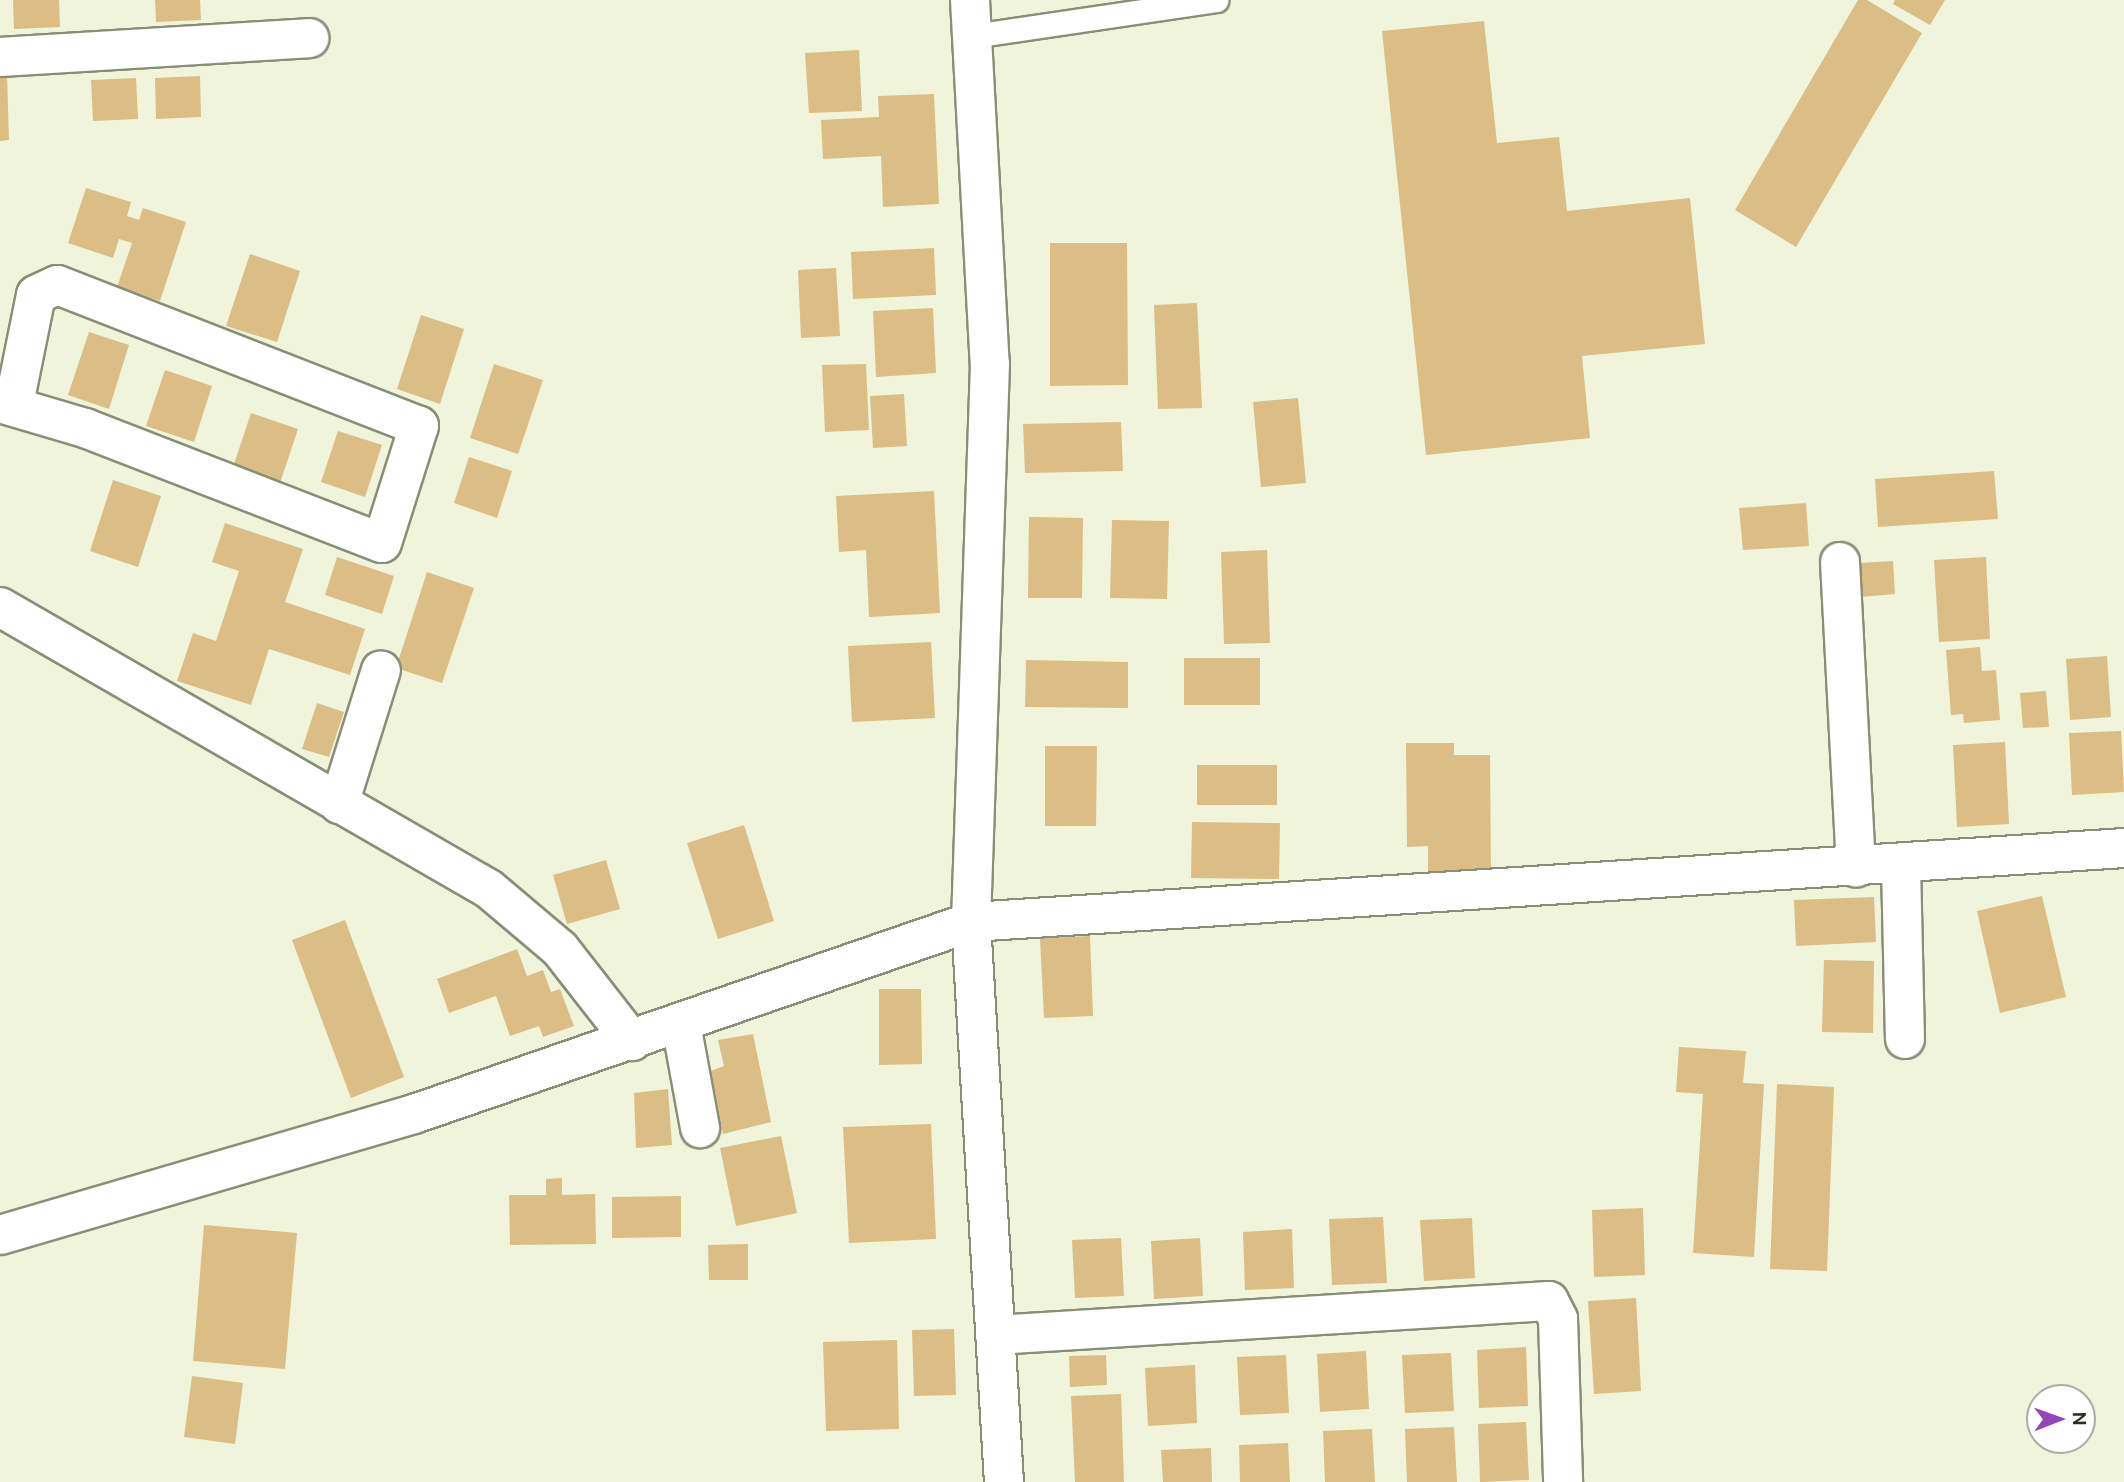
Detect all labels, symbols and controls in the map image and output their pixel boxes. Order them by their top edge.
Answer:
north arrow [2026,1384,2096,1454]
text: N [2069,1411,2091,1426]

